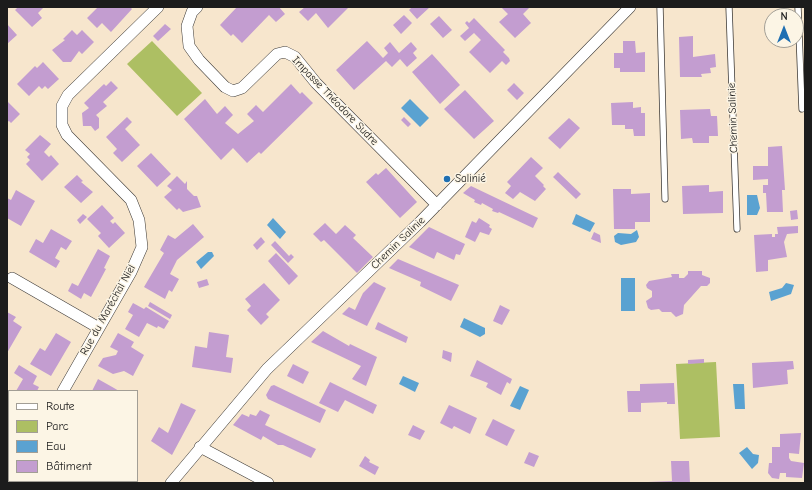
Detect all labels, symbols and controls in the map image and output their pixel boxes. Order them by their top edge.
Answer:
north arrow [764,8,804,48]
text: N [780,10,788,23]
street label: Impasse Théodore Sudre [289,54,381,148]
street label: Chemin Salinie [725,83,741,153]
place label: Salinié [455,172,486,186]
marker: Salinié [442,174,452,184]
street label: Chemin Salinie [368,214,428,272]
street label: Rue du Maréchal Niel [78,262,138,358]
legend [8,390,138,482]
text: Route [46,399,75,413]
text: Parc [46,419,69,433]
text: Eau [46,439,66,453]
text: Bâtiment [46,459,92,473]

